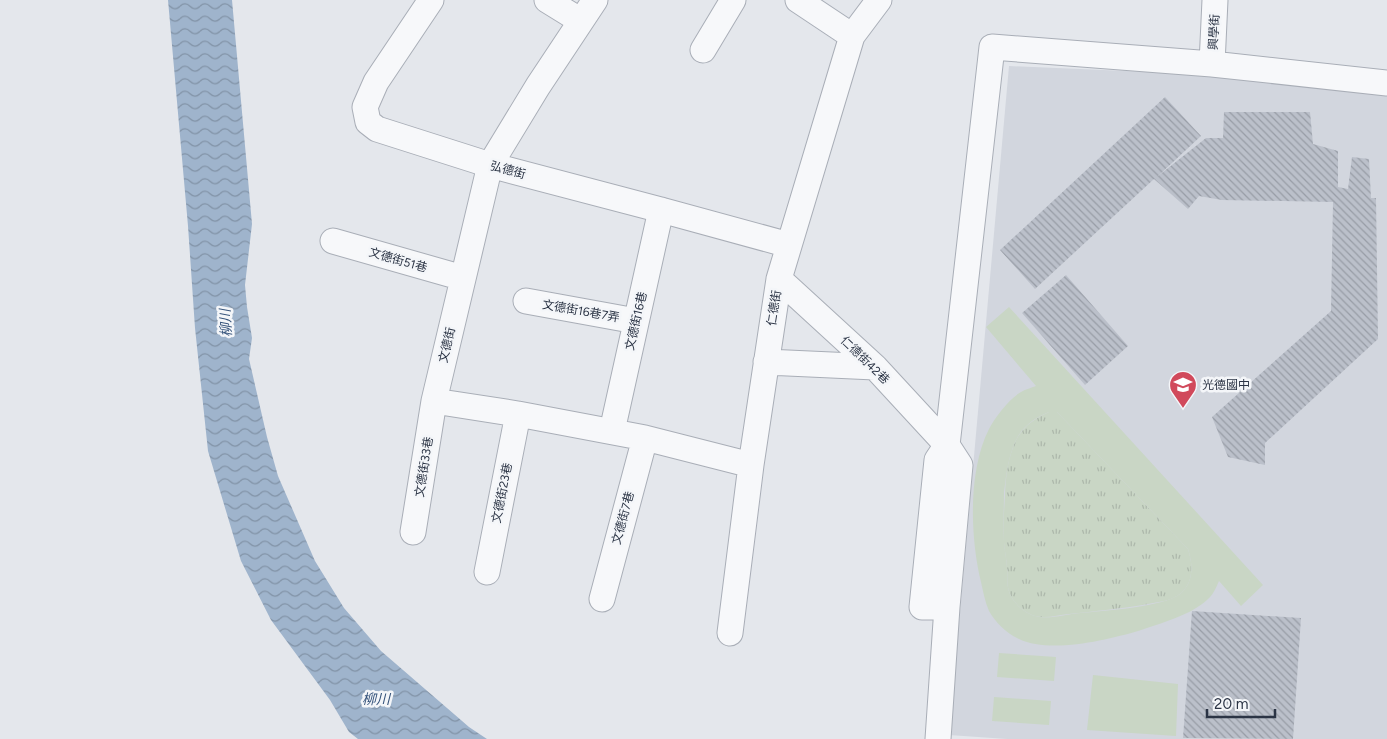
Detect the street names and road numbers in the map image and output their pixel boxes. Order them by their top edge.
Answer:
street label: 興學街 [1206,14,1222,50]
street label: 弘德街 [489,159,527,181]
street label: 文德街51巷 [367,245,429,275]
street label: 仁德街 [764,289,784,327]
street label: 文德街16巷 [622,290,650,352]
street label: 文德街16巷7弄 [541,297,621,325]
street label: 文德街 [436,326,458,364]
street label: 仁德街42巷 [838,333,892,387]
street label: 文德街33巷 [412,436,436,498]
street label: 文德街23巷 [489,462,515,524]
street label: 文德街7巷 [609,490,637,546]

